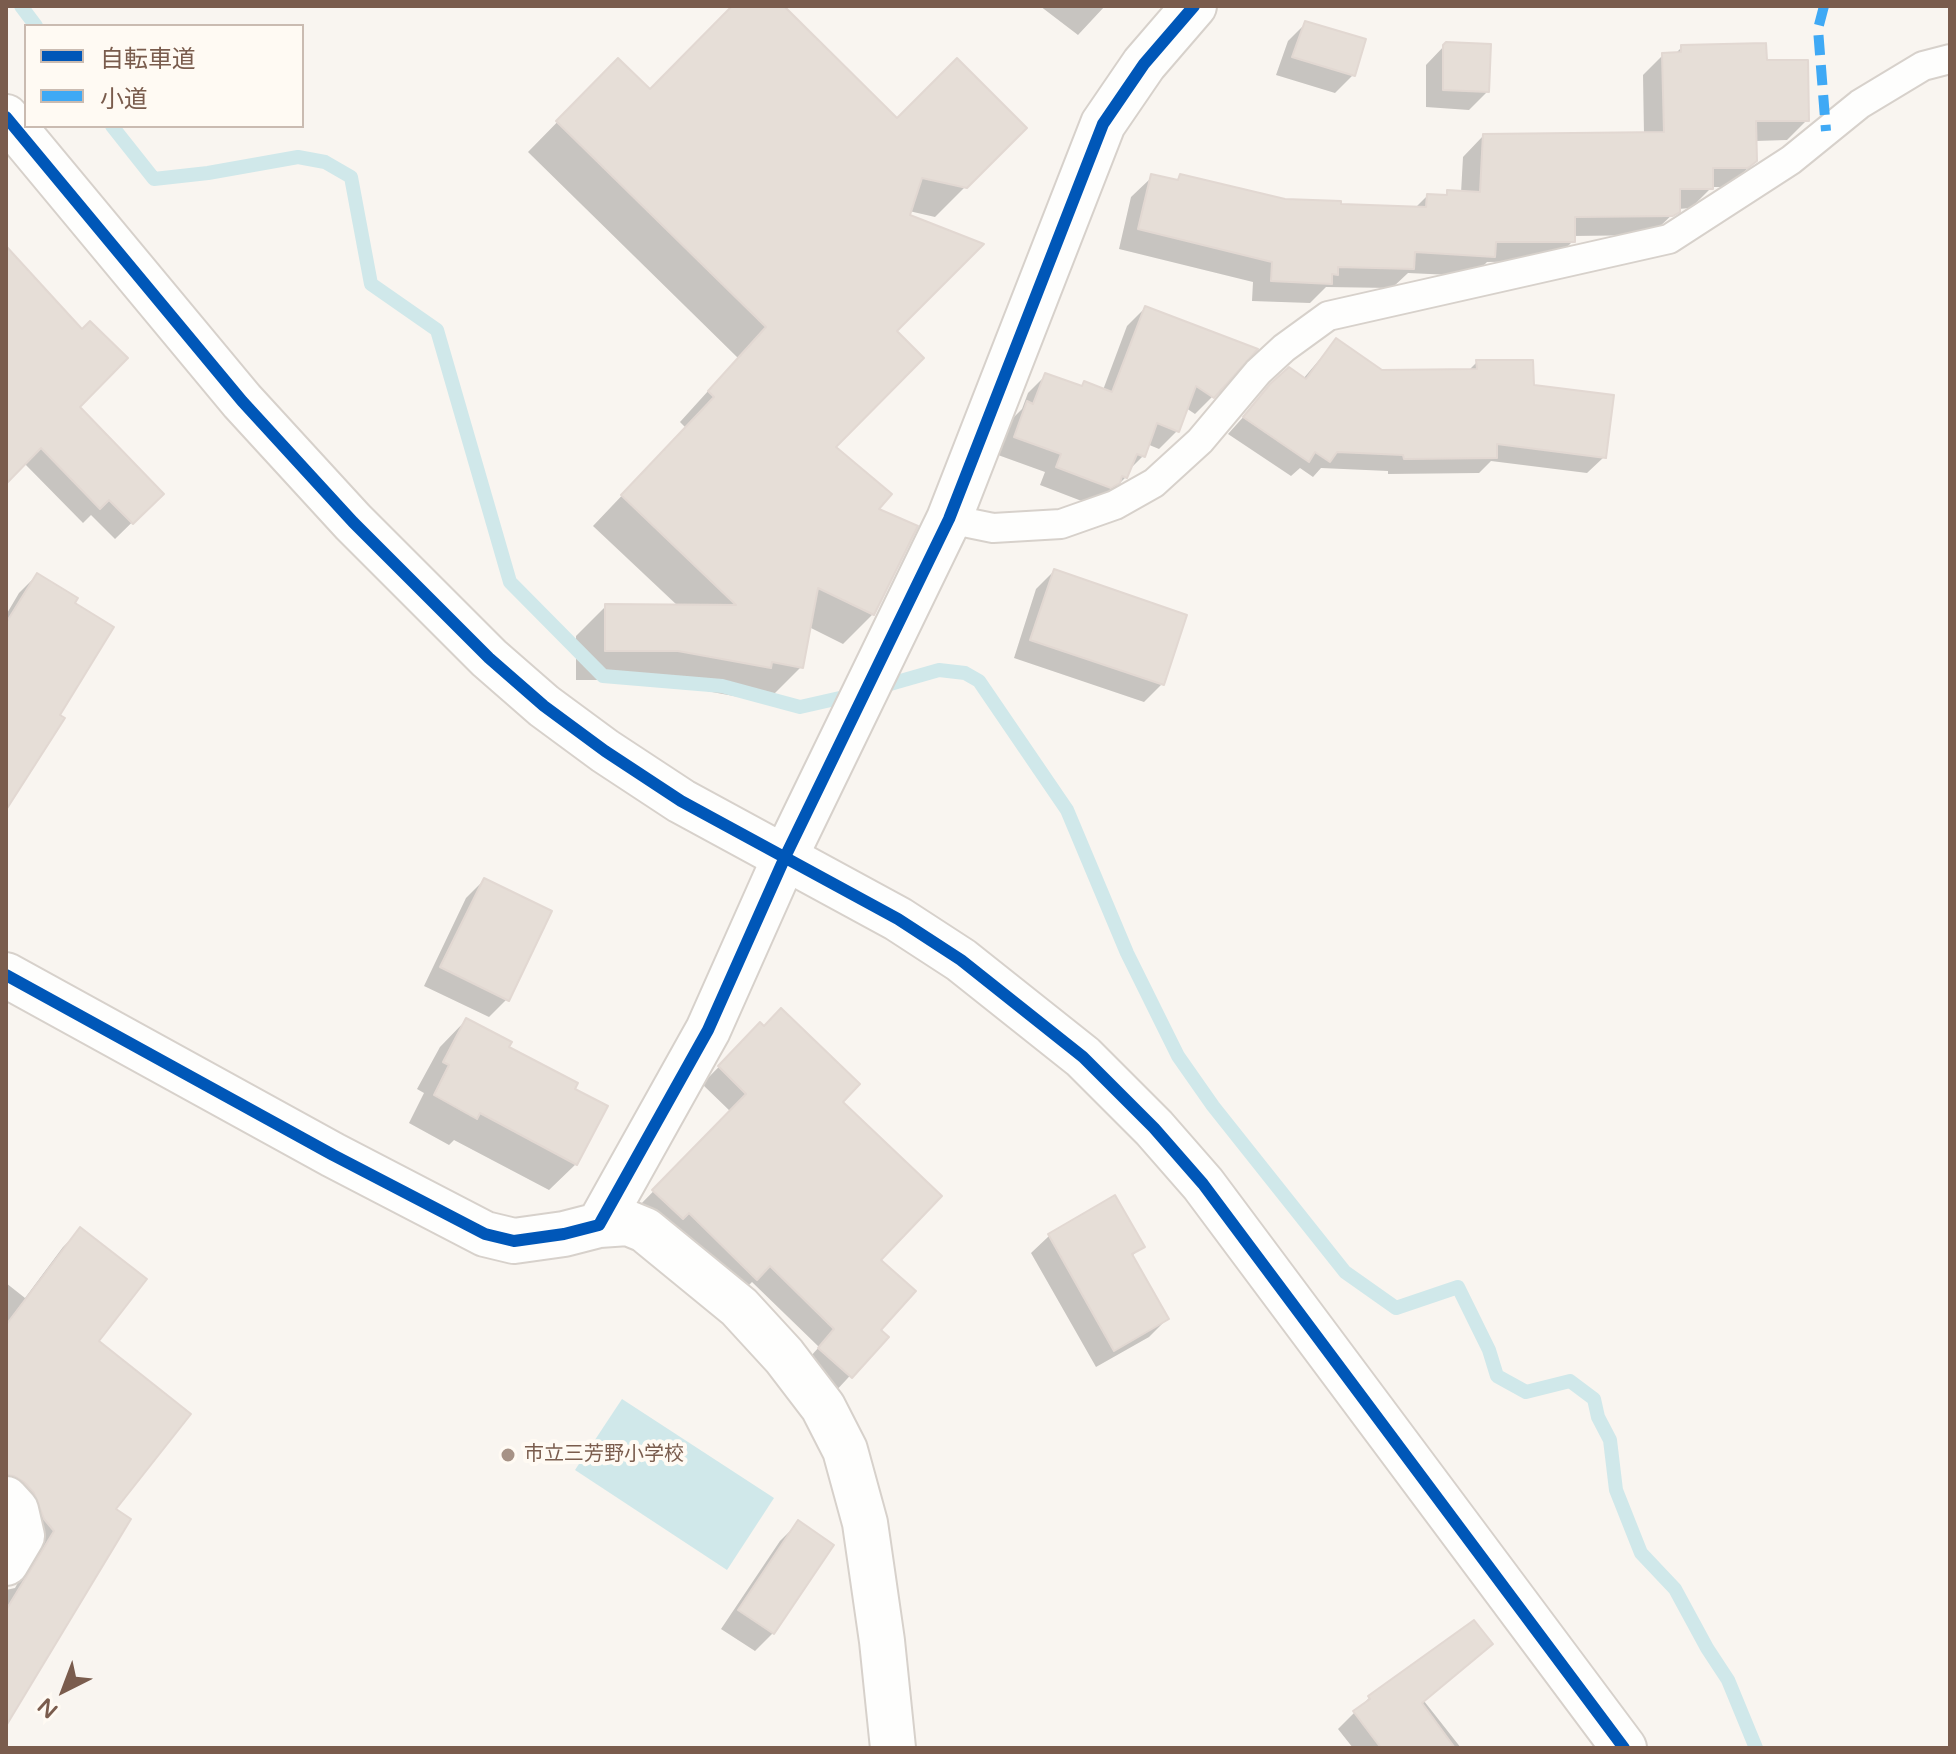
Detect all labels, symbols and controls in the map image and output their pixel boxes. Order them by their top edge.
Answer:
legend [24,24,304,128]
text: 自転車道 [100,45,196,74]
text: 小道 [100,85,148,114]
place label: 市立三芳野小学校 [524,1443,684,1467]
marker: 市立三芳野小学校 [499,1446,517,1464]
north arrow [24,1650,104,1730]
text: N [33,1692,63,1723]

